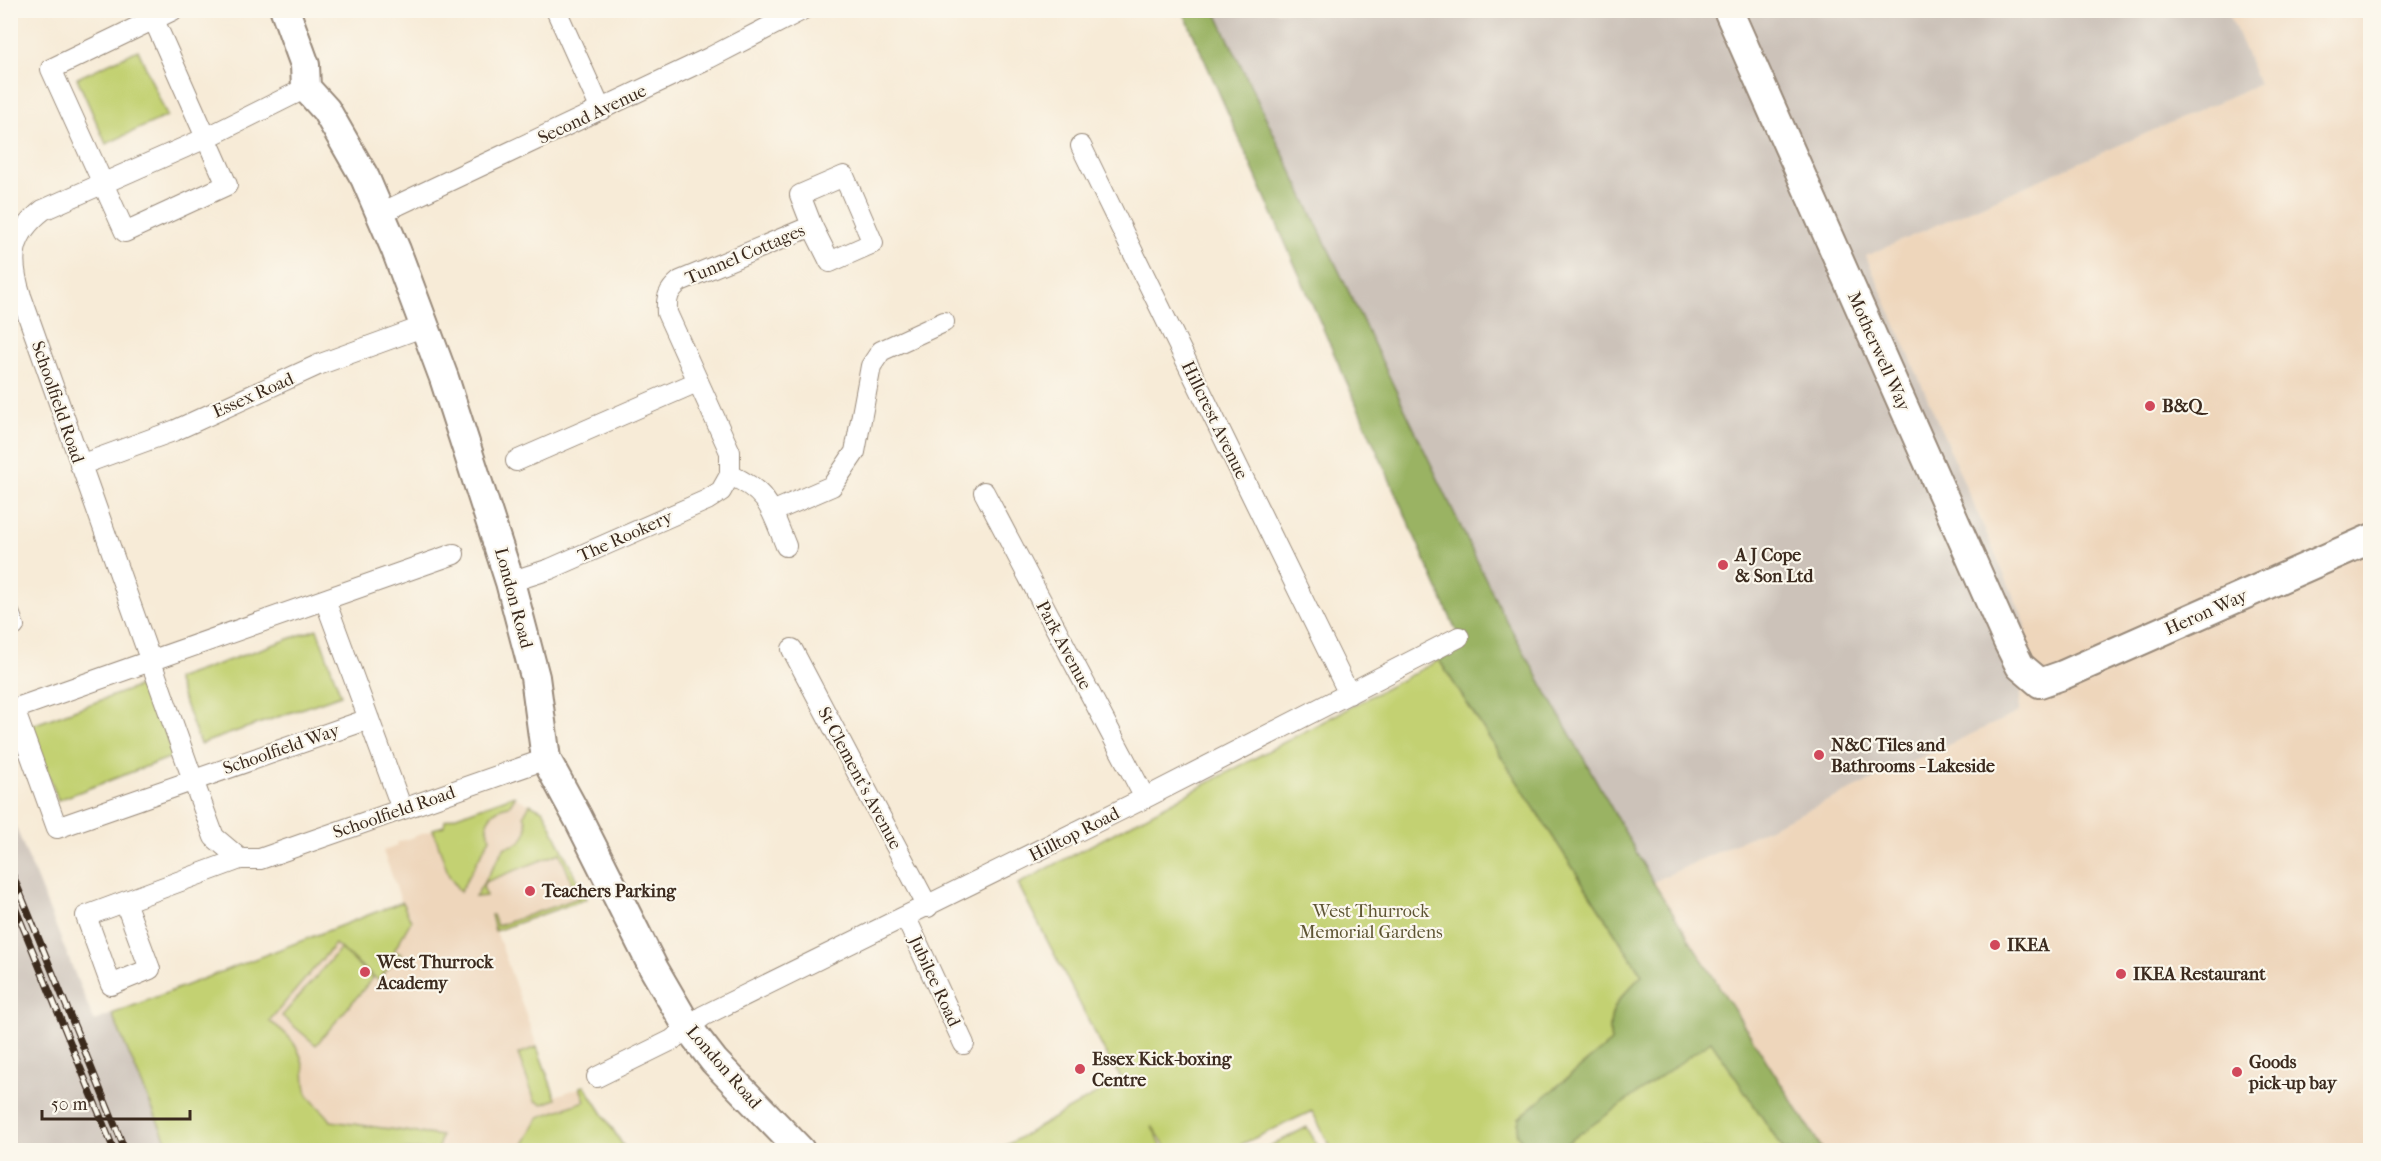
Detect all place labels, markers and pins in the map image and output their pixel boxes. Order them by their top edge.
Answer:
place label: B&Q [2162,396,2208,417]
marker: B&Q [2143,399,2157,413]
place label: A J Cope & Son Ltd [1734,545,1815,587]
marker: A J Cope & Son Ltd [1716,558,1730,572]
place label: N&C Tiles and Bathrooms - Lakeside [1831,735,1995,777]
marker: N&C Tiles and Bathrooms - Lakeside [1812,748,1826,762]
place label: Teachers Parking [541,881,677,902]
marker: Teachers Parking [523,884,537,898]
place label: IKEA [2007,935,2051,956]
marker: IKEA [1988,938,2002,952]
place label: West Thurrock Academy [376,952,494,994]
place label: IKEA Restaurant [2133,964,2266,985]
marker: West Thurrock Academy [358,965,372,979]
marker: IKEA Restaurant [2114,967,2128,981]
place label: Essex Kick-boxing Centre [1092,1049,1233,1091]
place label: Goods pick-up bay [2248,1052,2338,1094]
marker: Essex Kick-boxing Centre [1073,1062,1087,1076]
marker: Goods pick-up bay [2230,1065,2244,1079]

